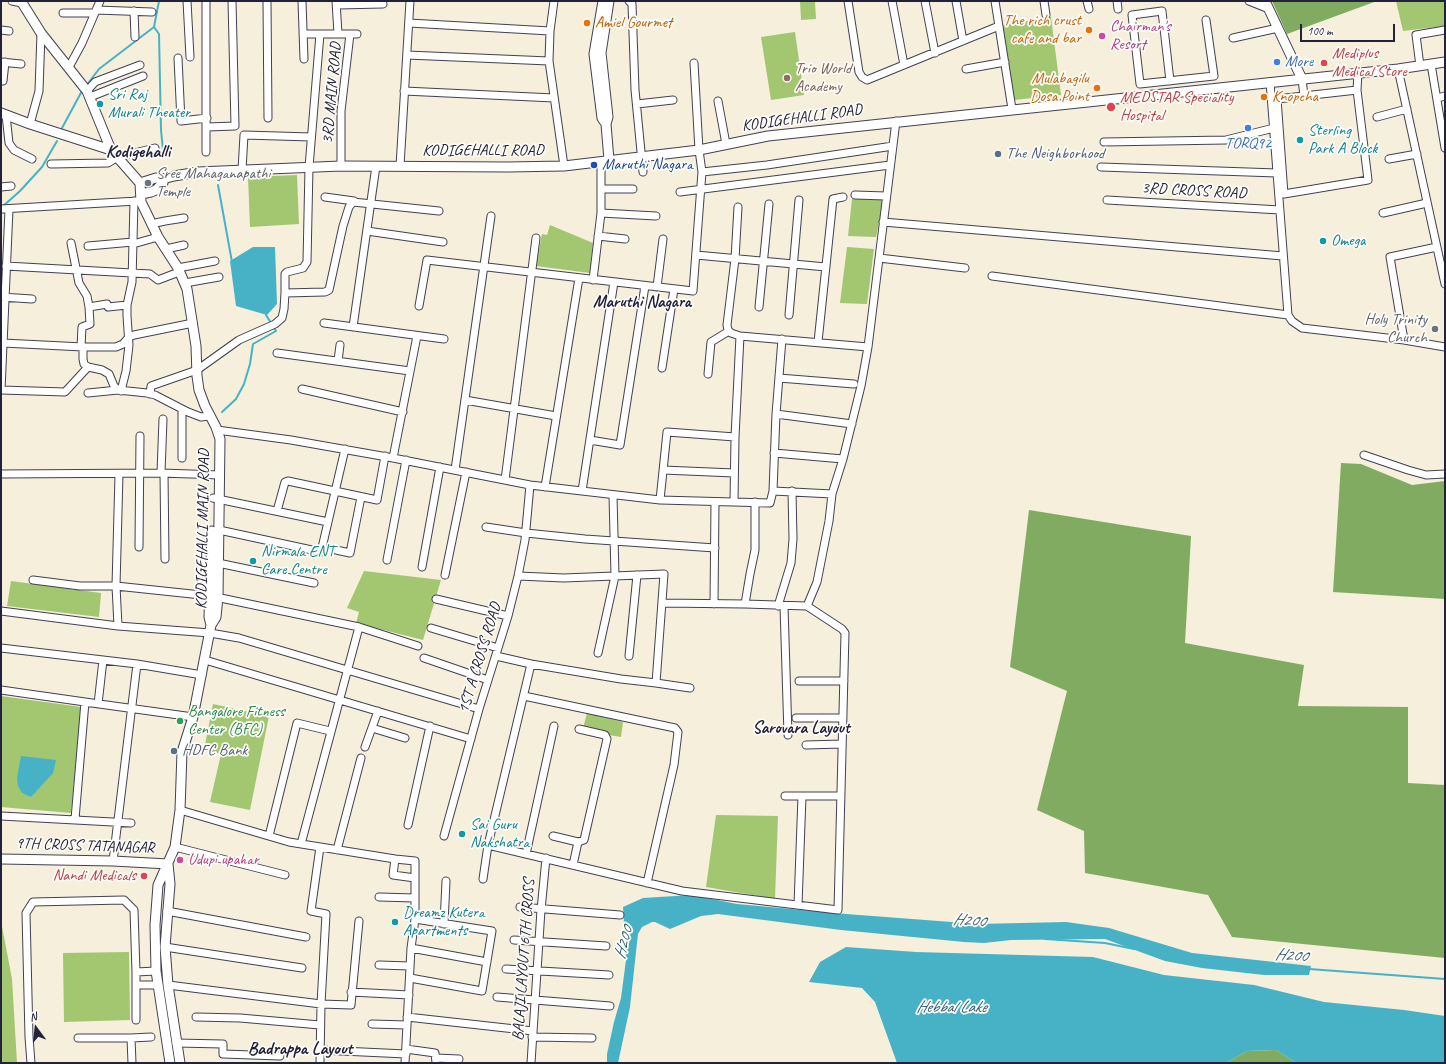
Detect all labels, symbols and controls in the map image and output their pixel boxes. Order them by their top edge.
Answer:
place label: The rich crust cafe and bar [1003,11,1081,49]
place label: Amiel Gourmet [595,13,672,33]
scale bar [1302,16,1397,42]
place label: Chairman's Resort [1110,17,1171,55]
marker: Amiel Gourmet [582,18,592,28]
text: 100 m [1307,23,1333,39]
marker: The rich crust cafe and bar [1084,25,1094,35]
marker: Chairman's Resort [1097,31,1107,41]
street label: 3RD MAIN ROAD [318,42,346,144]
place label: Mediplus Medical Store [1332,44,1407,82]
place label: More [1285,52,1313,72]
marker: More [1272,57,1282,67]
marker: Mediplus Medical Store [1319,58,1329,68]
place label: Trio World Academy [795,59,851,97]
place label: Mulabagilu Dosa Point [1030,69,1089,107]
marker: Trio World Academy [782,73,792,83]
marker: Mulabagilu Dosa Point [1092,83,1102,93]
place label: Sri Raj Murali Theater [108,85,190,123]
place label: Knopcha [1272,87,1318,107]
place label: MEDSTAR Speciality Hospital [1120,88,1233,126]
marker: Knopcha [1259,92,1269,102]
marker: Sri Raj Murali Theater [95,99,105,109]
street label: KODIGEHALLI ROAD [741,100,863,136]
marker: MEDSTAR Speciality Hospital [1105,101,1117,113]
place label: Sterling Park A Block [1308,121,1377,159]
marker: TORQ92 [1243,123,1253,133]
place label: TORQ92 [1225,134,1271,154]
marker: Sterling Park A Block [1295,135,1305,145]
district label: Kodigehalli [106,141,170,163]
street label: KODIGEHALLI ROAD [422,141,544,161]
place label: The Neighborhood [1006,144,1104,164]
marker: The Neighborhood [993,149,1003,159]
place label: Maruthi Nagara [602,155,693,175]
marker: Maruthi Nagara [589,160,599,170]
place label: Sree Mahaganapathi Temple [156,164,270,202]
marker: Sree Mahaganapathi Temple [143,178,153,188]
street label: 3RD CROSS ROAD [1141,179,1247,203]
place label: Omega [1331,231,1366,251]
marker: Omega [1318,236,1328,246]
district label: Maruthi Nagara [593,293,691,313]
place label: Holy Trinity Church [1364,310,1427,348]
marker: Holy Trinity Church [1430,324,1440,334]
street label: KODIGEHALLI MAIN ROAD [192,449,214,609]
place label: Nirmala ENT Care Centre [261,542,334,580]
marker: Nirmala ENT Care Centre [248,556,258,566]
street label: 1ST A CROSS ROAD [454,600,506,716]
place label: Bangalore Fitness Center (BFC) [188,702,285,740]
marker: Bangalore Fitness Center (BFC) [175,716,185,726]
district label: Sarovara Layout [752,719,850,739]
place label: HDFC Bank [182,741,247,761]
marker: HDFC Bank [169,746,179,756]
place label: Sai Guru Nakshatra [470,815,529,853]
marker: Sai Guru Nakshatra [457,829,467,839]
street label: 9TH CROSS TATANAGAR [15,834,155,858]
place label: Udupi upahar [188,850,259,870]
marker: Udupi upahar [175,855,185,865]
place label: Nandi Medicals [53,866,136,886]
marker: Nandi Medicals [139,871,149,881]
street label: BALAJI LAYOUT 6TH CROSS [509,879,539,1041]
place label: Dreamz Kutera Apartments [403,903,484,941]
water label: H200 [952,910,986,932]
marker: Dreamz Kutera Apartments [390,917,400,927]
water label: H200 [610,925,638,961]
water label: H200 [1274,945,1308,967]
water label: Hebbal Lake [916,998,986,1018]
north arrow [16,1008,56,1048]
text: N [28,1009,38,1024]
district label: Badrappa Layout [248,1038,352,1060]

